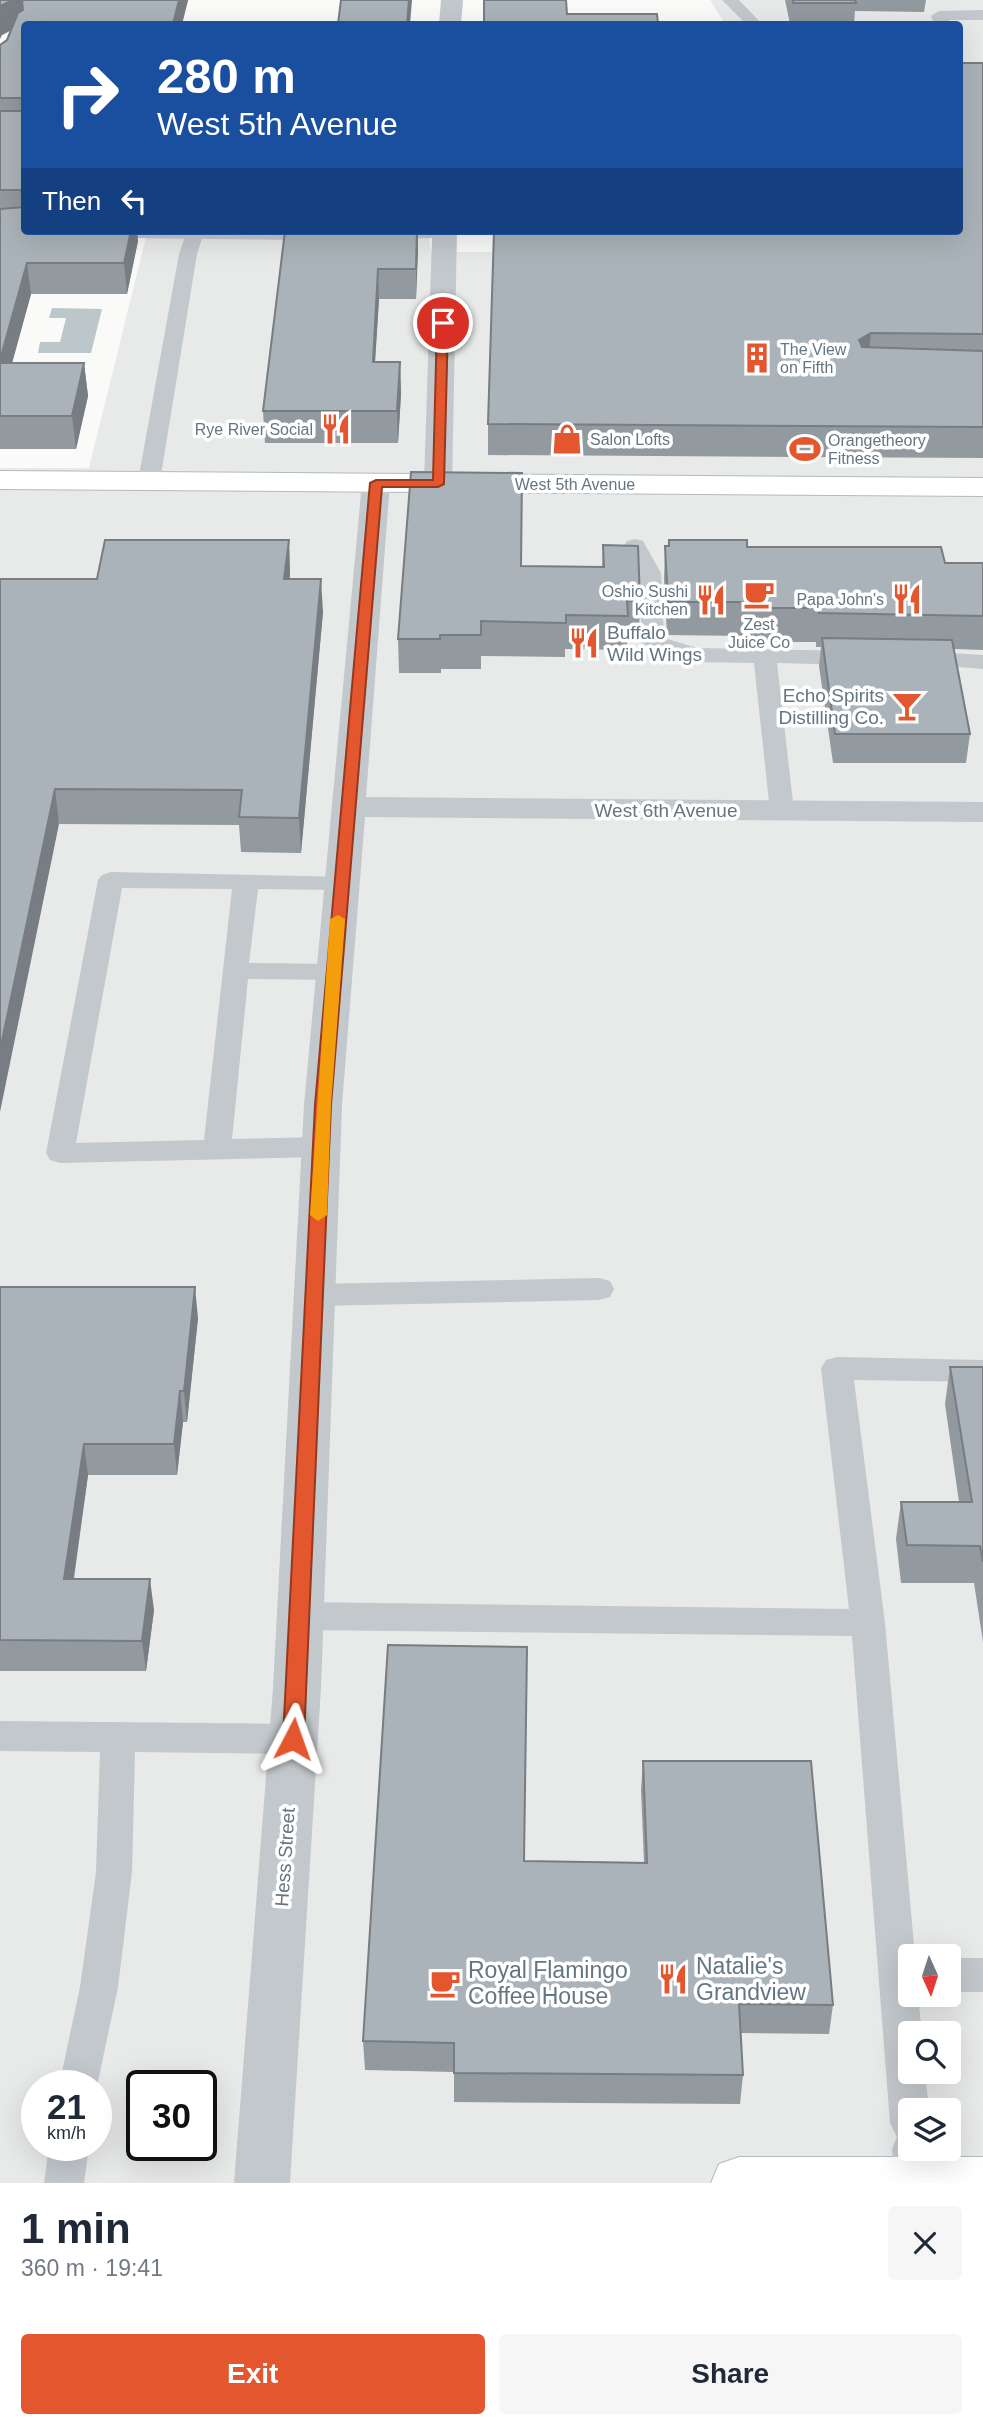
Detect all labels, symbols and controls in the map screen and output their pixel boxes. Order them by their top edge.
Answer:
icon: right [42,49,133,140]
text: 280 m [157,49,296,103]
text: West 5th Avenue [157,106,398,142]
icon: left [115,182,153,220]
text: Then [42,186,101,216]
pin [413,293,473,353]
icon: arrive [424,304,462,342]
building icon: The View on Fifth [740,341,774,375]
place label: The View on Fifth [780,341,847,376]
restaurant icon: Rye River Social [319,412,353,446]
place label: Rye River Social [195,421,313,438]
shop icon: Salon Lofts [550,422,584,456]
place label: Salon Lofts [590,431,670,448]
sports icon: Orangetheory Fitness [788,432,822,466]
place label: Orangetheory Fitness [828,432,926,467]
street label: West 5th Avenue [515,476,635,493]
cafe icon: Zest Juice Co [742,577,776,611]
restaurant icon: Papa John's [890,582,924,616]
place label: Oshio Sushi Kitchen [602,583,688,618]
restaurant icon: Oshio Sushi Kitchen [694,583,728,617]
place label: Papa John's [796,591,884,608]
place label: Zest Juice Co [728,616,790,651]
place label: Buffalo Wild Wings [607,622,702,665]
restaurant icon: Buffalo Wild Wings [567,626,601,660]
place label: Echo Spirits Distilling Co. [778,685,884,728]
bar icon: Echo Spirits Distilling Co. [890,689,924,723]
street label: West 6th Avenue [595,800,737,821]
position arrow [256,1702,330,1776]
street label: Hess Street [271,1806,299,1907]
north arrow [898,1944,961,2007]
map controls [898,1944,961,2161]
place label: Natalie's Grandview [696,1953,806,2005]
place label: Royal Flamingo Coffee House [468,1957,628,2009]
restaurant icon: Natalie's Grandview [656,1962,690,1996]
cafe icon: Royal Flamingo Coffee House [428,1966,462,2000]
button: search [898,2021,961,2084]
speed limit sign: 30 [126,2070,217,2161]
text: 21 [47,2087,86,2126]
button: layers [898,2098,961,2161]
text: km/h [47,2123,86,2143]
text: 1 min [21,2205,131,2252]
button: close [888,2206,962,2280]
text: 360 m · 19:41 [21,2255,163,2281]
button: Exit [21,2334,485,2414]
button: Share [499,2334,962,2414]

